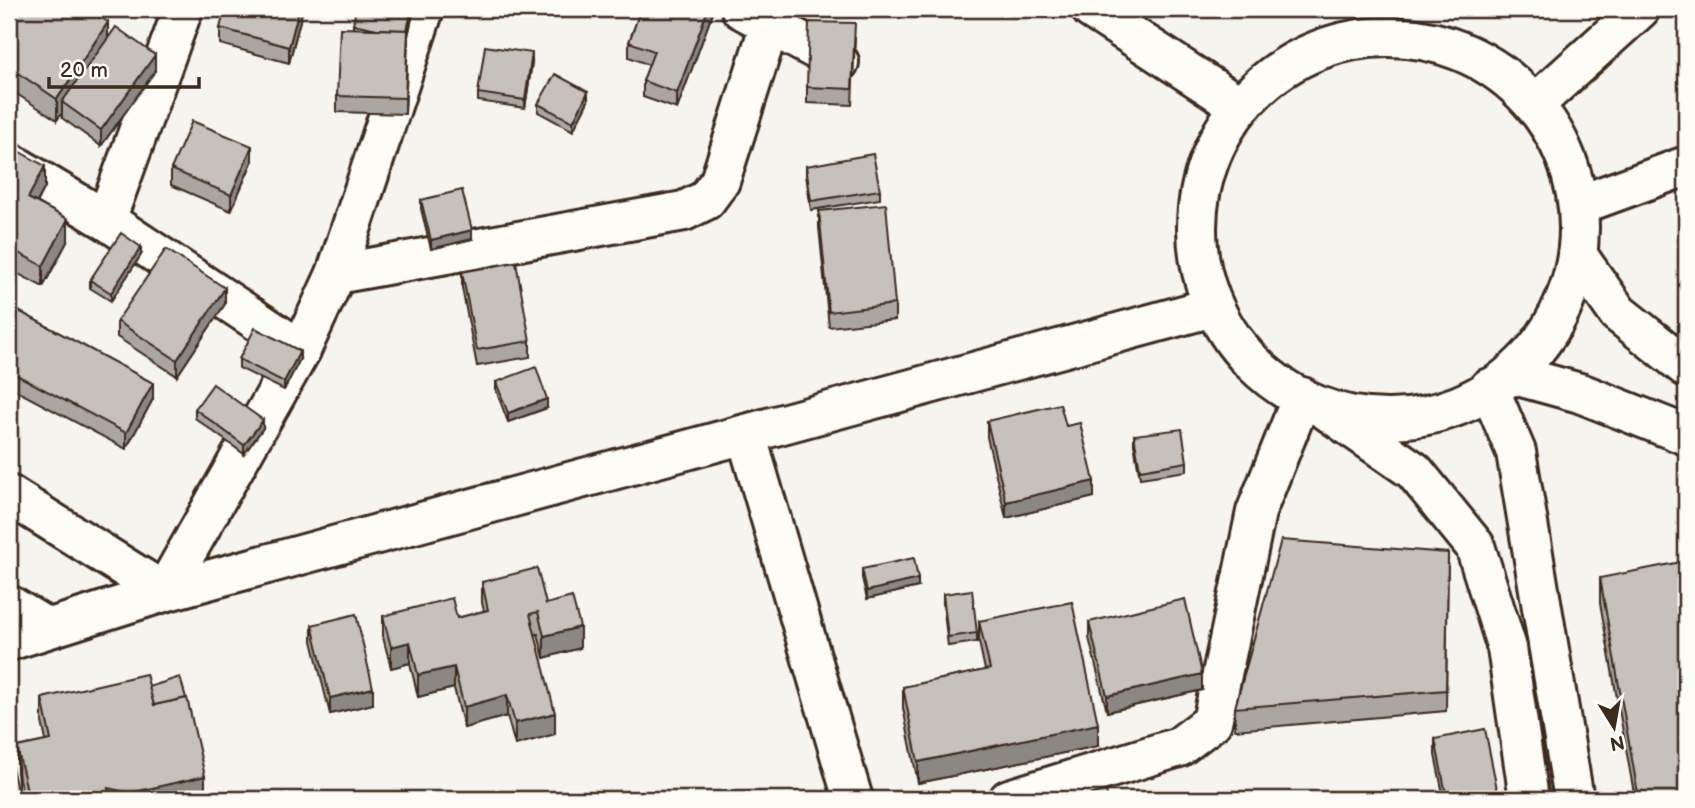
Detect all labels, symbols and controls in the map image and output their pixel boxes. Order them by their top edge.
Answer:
scale bar [49,46,200,90]
text: 20 m [60,58,108,83]
north arrow [1580,692,1650,762]
text: N [1608,730,1626,755]

